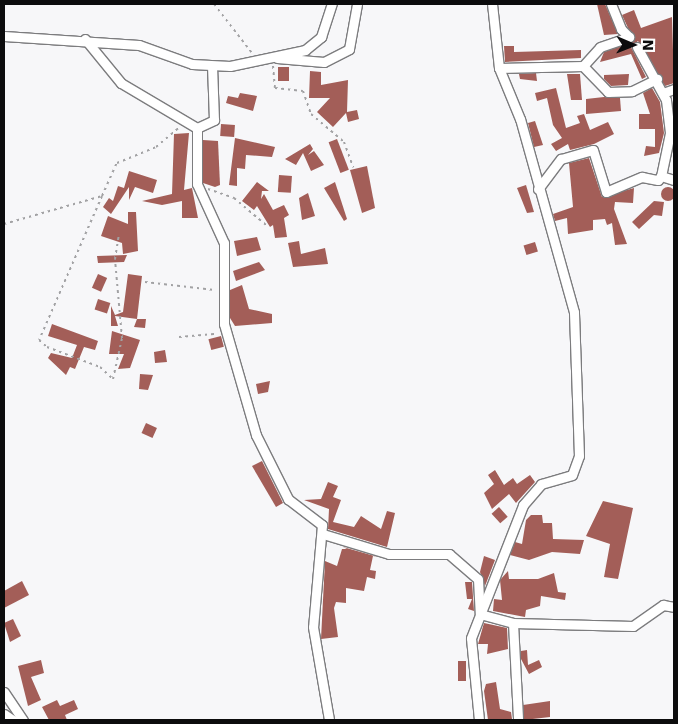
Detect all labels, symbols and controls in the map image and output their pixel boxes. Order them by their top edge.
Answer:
north arrow [608,20,658,70]
text: N [640,39,656,51]

